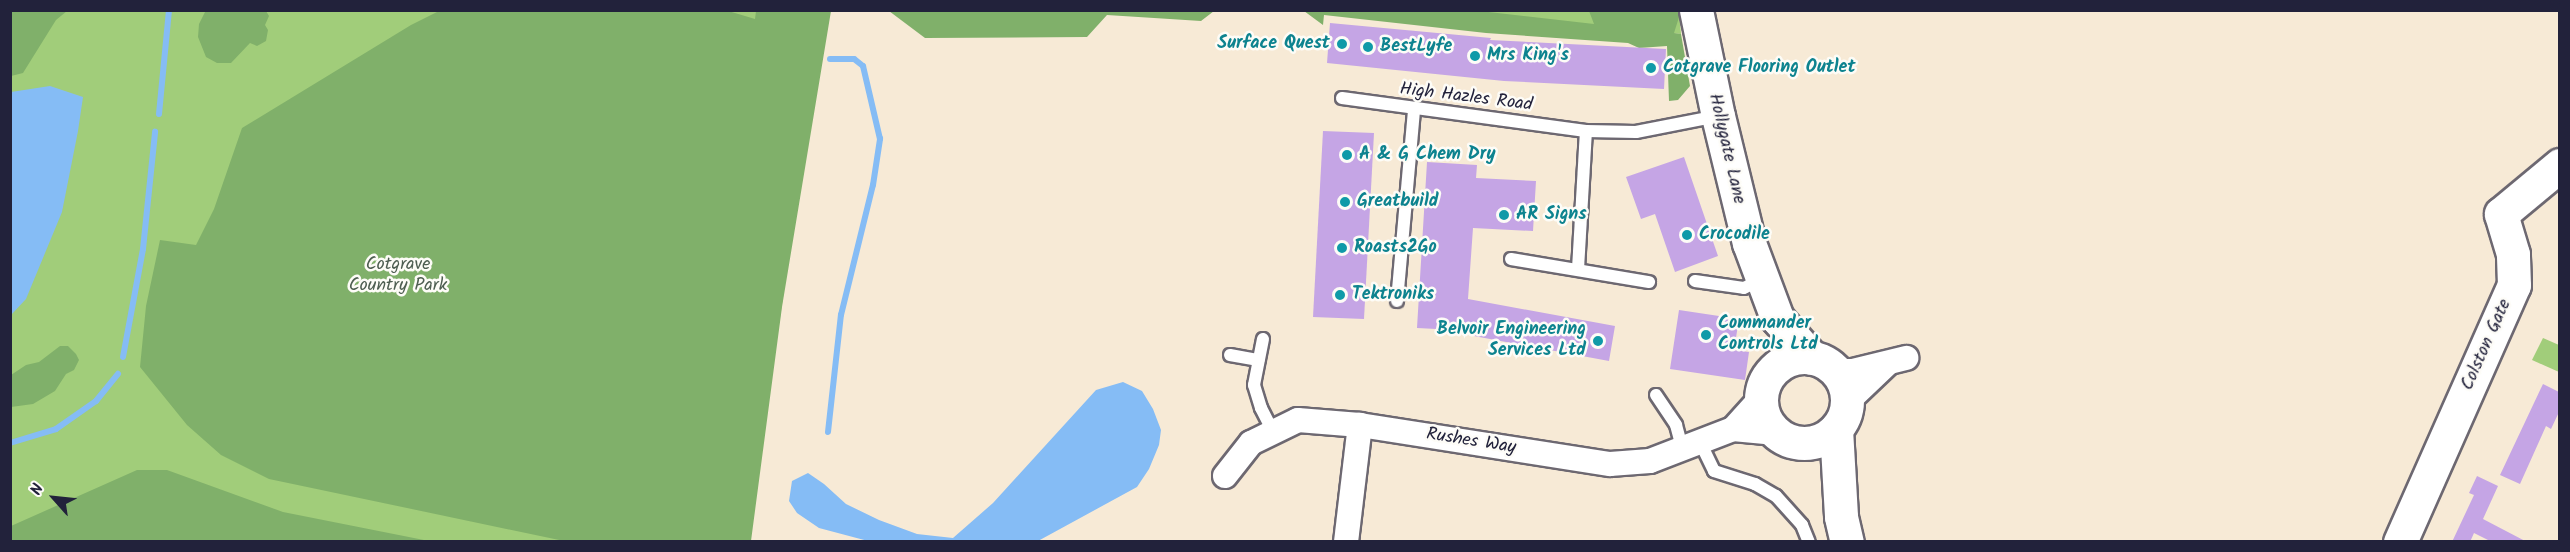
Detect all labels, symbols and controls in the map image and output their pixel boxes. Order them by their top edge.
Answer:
place label: Surface Quest [1217,33,1330,55]
place label: BestLyfe [1380,36,1452,58]
marker: Surface Quest [1335,37,1349,51]
marker: BestLyfe [1361,40,1375,54]
place label: Mrs King's [1487,45,1569,67]
marker: Mrs King's [1468,49,1482,63]
place label: Cotgrave Flooring Outlet [1663,57,1856,79]
marker: Cotgrave Flooring Outlet [1644,61,1658,75]
street label: High Hazles Road [1398,79,1534,117]
street label: Hollygate Lane [1703,92,1749,206]
place label: A & G Chem Dry [1359,144,1496,166]
marker: A & G Chem Dry [1340,148,1354,162]
place label: Greatbuild [1357,191,1438,213]
marker: Greatbuild [1338,195,1352,209]
place label: AR Signs [1516,204,1587,226]
marker: AR Signs [1497,208,1511,222]
place label: Crocodile [1699,224,1770,246]
marker: Crocodile [1680,228,1694,242]
place label: Roasts2Go [1354,237,1437,259]
marker: Roasts2Go [1335,241,1349,255]
park label: Cotgrave Country Park [349,255,447,298]
place label: Tektroniks [1352,284,1434,306]
marker: Tektroniks [1333,288,1347,302]
street label: Colston Gate [2457,296,2517,394]
place label: Commander Controls Ltd [1718,314,1818,356]
place label: Belvoir Engineering Services Ltd [1437,320,1586,362]
marker: Commander Controls Ltd [1699,328,1713,342]
marker: Belvoir Engineering Services Ltd [1591,334,1605,348]
street label: Rushes Way [1425,424,1517,460]
north arrow [24,468,84,528]
text: N [24,479,51,500]

